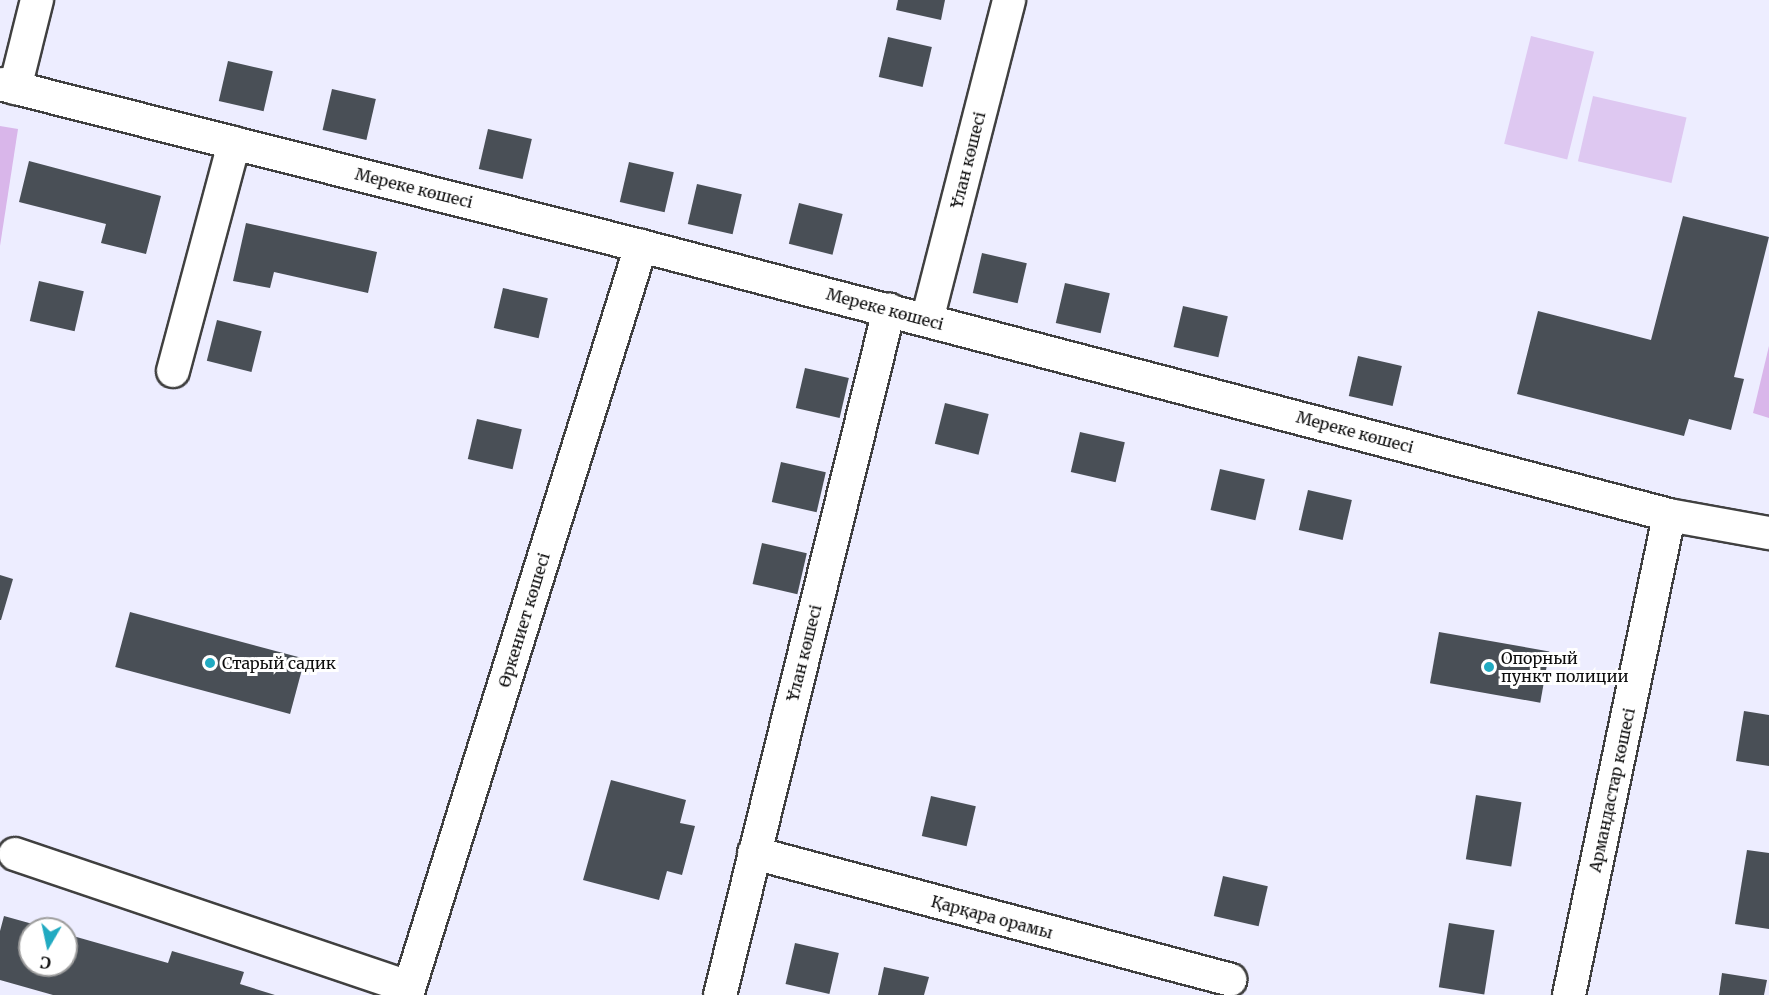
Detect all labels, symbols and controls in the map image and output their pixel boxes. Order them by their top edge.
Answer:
street label: Ұлан көшесі [947,110,989,210]
street label: Мереке көшесі [353,164,475,212]
street label: Мереке көшесі [824,284,946,334]
street label: Мереке көшесі [1294,407,1416,457]
street label: Өркениет көшесі [494,550,554,690]
street label: Ұлан көшесі [783,603,825,703]
place label: Опорный пункт полиции [1501,648,1629,686]
place label: Старый садик [222,653,336,673]
marker: Старый садик [203,656,217,670]
marker: Опорный пункт полиции [1482,660,1496,674]
street label: Армандастар көшесі [1585,706,1639,874]
street label: Қарқара орамы [929,892,1055,942]
north arrow [18,917,78,977]
text: С [39,952,52,974]

